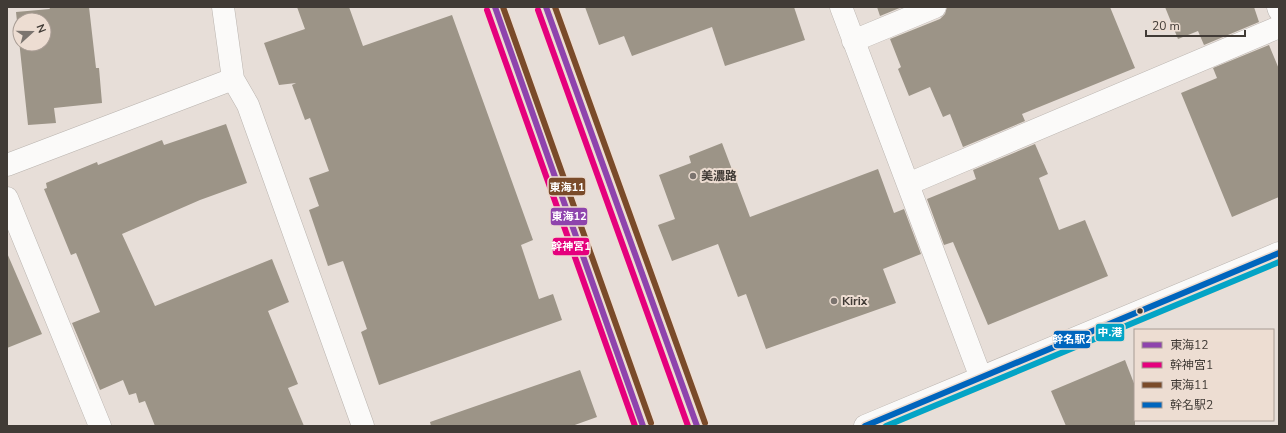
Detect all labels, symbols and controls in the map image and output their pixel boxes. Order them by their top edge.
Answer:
north arrow [12,12,52,52]
scale bar [1146,12,1245,38]
text: 20 m [1152,18,1180,34]
text: N [32,22,49,35]
place label: 美濃路 [701,168,737,184]
marker: 美濃路 [688,171,698,181]
line badge: 東海11 [548,177,586,196]
text: 東海11 [549,180,585,195]
line badge: 東海12 [550,207,588,226]
text: 東海12 [551,209,587,224]
line badge: 幹神宮1 [552,237,590,256]
text: 幹神宮1 [551,239,591,254]
place label: Kirix [842,293,868,309]
marker: Kirix [829,296,839,306]
unlabelled marker [1135,306,1145,316]
line badge: 中.港 [1095,323,1125,342]
text: 中.港 [1098,325,1122,340]
legend [1134,329,1274,421]
line badge: 幹名駅2 [1053,330,1091,349]
text: 幹名駅2 [1052,332,1092,347]
text: 東海12 [1170,337,1208,353]
text: 幹神宮1 [1170,357,1213,373]
text: 東海11 [1170,377,1208,393]
text: 幹名駅2 [1170,397,1213,413]

